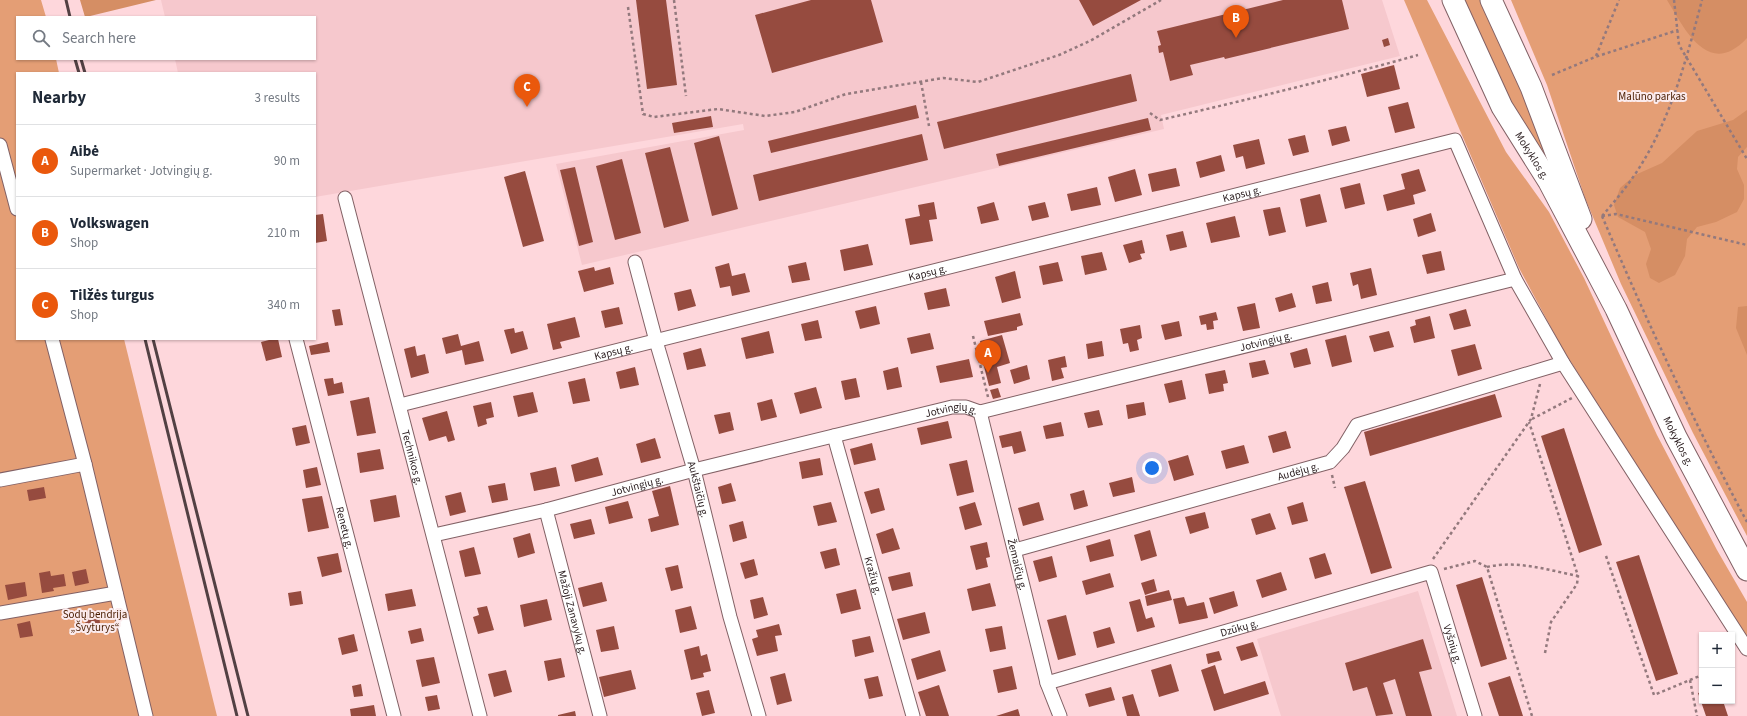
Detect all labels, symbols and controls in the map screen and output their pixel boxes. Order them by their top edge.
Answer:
pin: B [1223,5,1249,38]
search box [16,16,316,60]
icon: search [30,27,52,49]
text: Search here [62,28,136,49]
pin: C [514,74,540,107]
text: Nearby [32,86,86,110]
text: 3 results [255,89,300,107]
park label: Malūno parkas [1618,89,1686,104]
street label: Mokyklos g. [1512,129,1553,183]
text: Aibė [70,141,99,162]
text: A [41,152,49,170]
text: 90 m [274,152,300,170]
text: Supermarket · Jotvingių g. [70,162,212,180]
street label: Kapsų g. [1221,181,1263,206]
text: Volkswagen [70,213,149,234]
text: B [41,224,49,242]
text: 210 m [267,224,300,242]
text: Shop [70,234,98,252]
street label: Kapsų g. [907,260,949,285]
text: Tilžės turgus [70,285,154,306]
text: C [41,296,49,314]
text: 340 m [267,296,300,314]
text: Shop [70,306,98,324]
street label: Jotvingių g. [1238,327,1294,355]
street label: Kapsų g. [593,339,634,363]
pin: A [975,340,1001,373]
street label: Jotvingių g. [924,399,980,421]
street label: Mokyklos g. [1660,414,1698,469]
street label: Technikos g. [398,428,427,487]
your location [1142,458,1162,478]
street label: Audėjų g. [1276,458,1321,484]
street label: Aukštaičių g. [684,459,713,519]
street label: Jotvingių g. [609,471,665,500]
street label: Renetų g. [332,505,358,551]
street label: Žemaičių g. [1004,537,1031,592]
street label: Kražių g. [861,555,886,597]
street label: Mažoji Zanavykų g. [555,569,591,657]
park label: Sodų bendrija „Švyturys“ [63,607,127,635]
street label: Dzūkų g. [1218,615,1260,640]
street label: Vyšnių g. [1440,622,1466,666]
map controls [1699,632,1735,704]
button: + [1699,632,1735,668]
button: − [1699,668,1735,704]

